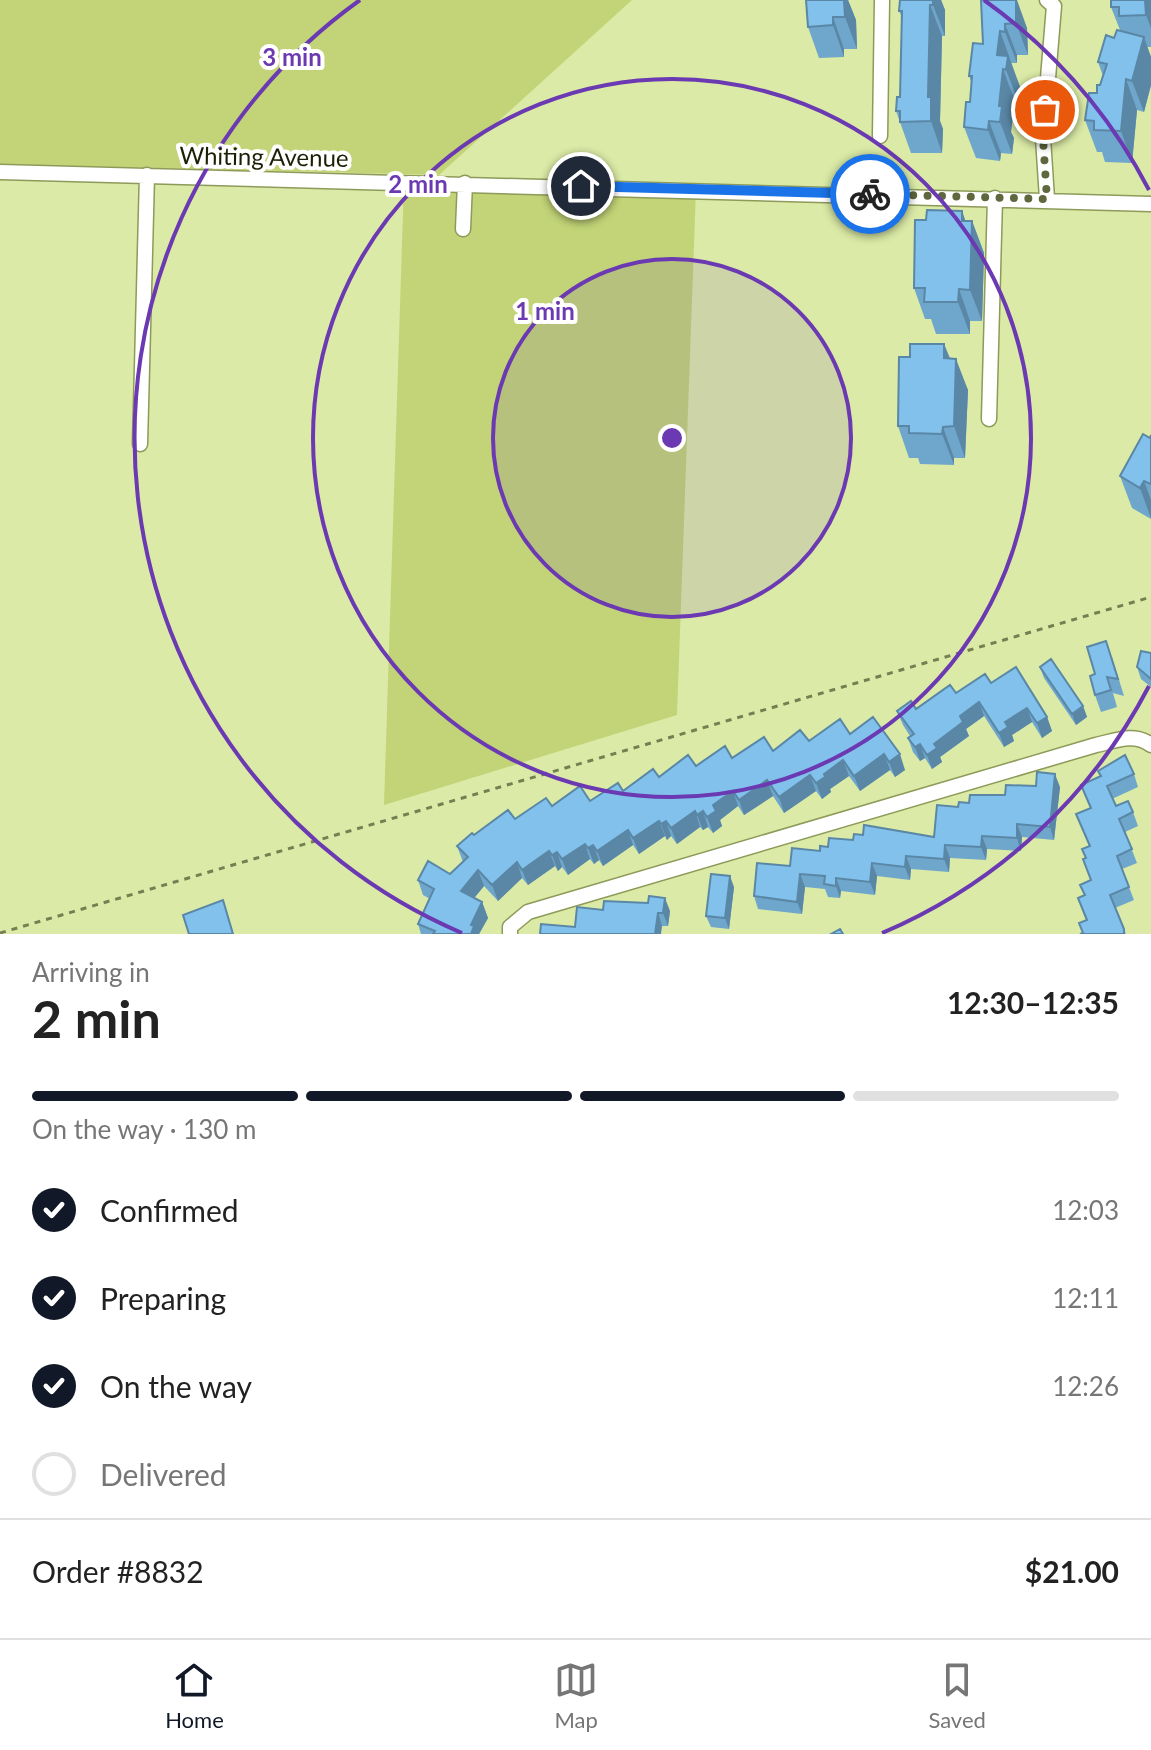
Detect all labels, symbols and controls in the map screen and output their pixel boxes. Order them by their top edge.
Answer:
text: 3 min [262,42,322,71]
pin [1011,76,1079,144]
icon: bag [1023,88,1067,132]
street label: Whiting Avenue [179,140,349,172]
pin [547,152,615,220]
courier [830,154,910,234]
icon: home [559,164,603,208]
text: 2 min [388,169,448,198]
icon: bike [848,172,892,216]
text: 1 min [515,296,575,325]
centre of rings [658,424,686,452]
text: Arriving in [32,956,150,988]
text: 12:30–12:35 [947,984,1119,1020]
text: 2 min [32,987,161,1049]
text: On the way · 130 m [32,1113,256,1145]
icon: check [32,1188,76,1232]
text: Confirmed [100,1192,239,1228]
text: 12:03 [1052,1194,1119,1226]
icon: check [32,1276,76,1320]
text: Preparing [100,1280,226,1316]
text: 12:11 [1052,1282,1119,1314]
icon: check [32,1364,76,1408]
text: On the way [100,1368,252,1404]
text: 12:26 [1052,1370,1119,1402]
text: Delivered [100,1456,227,1492]
text: Order #8832 [32,1553,204,1589]
text: $21.00 [1025,1553,1119,1589]
tab: Home [165,1658,224,1733]
tab: Map [554,1658,598,1733]
tab: Saved [928,1658,986,1733]

